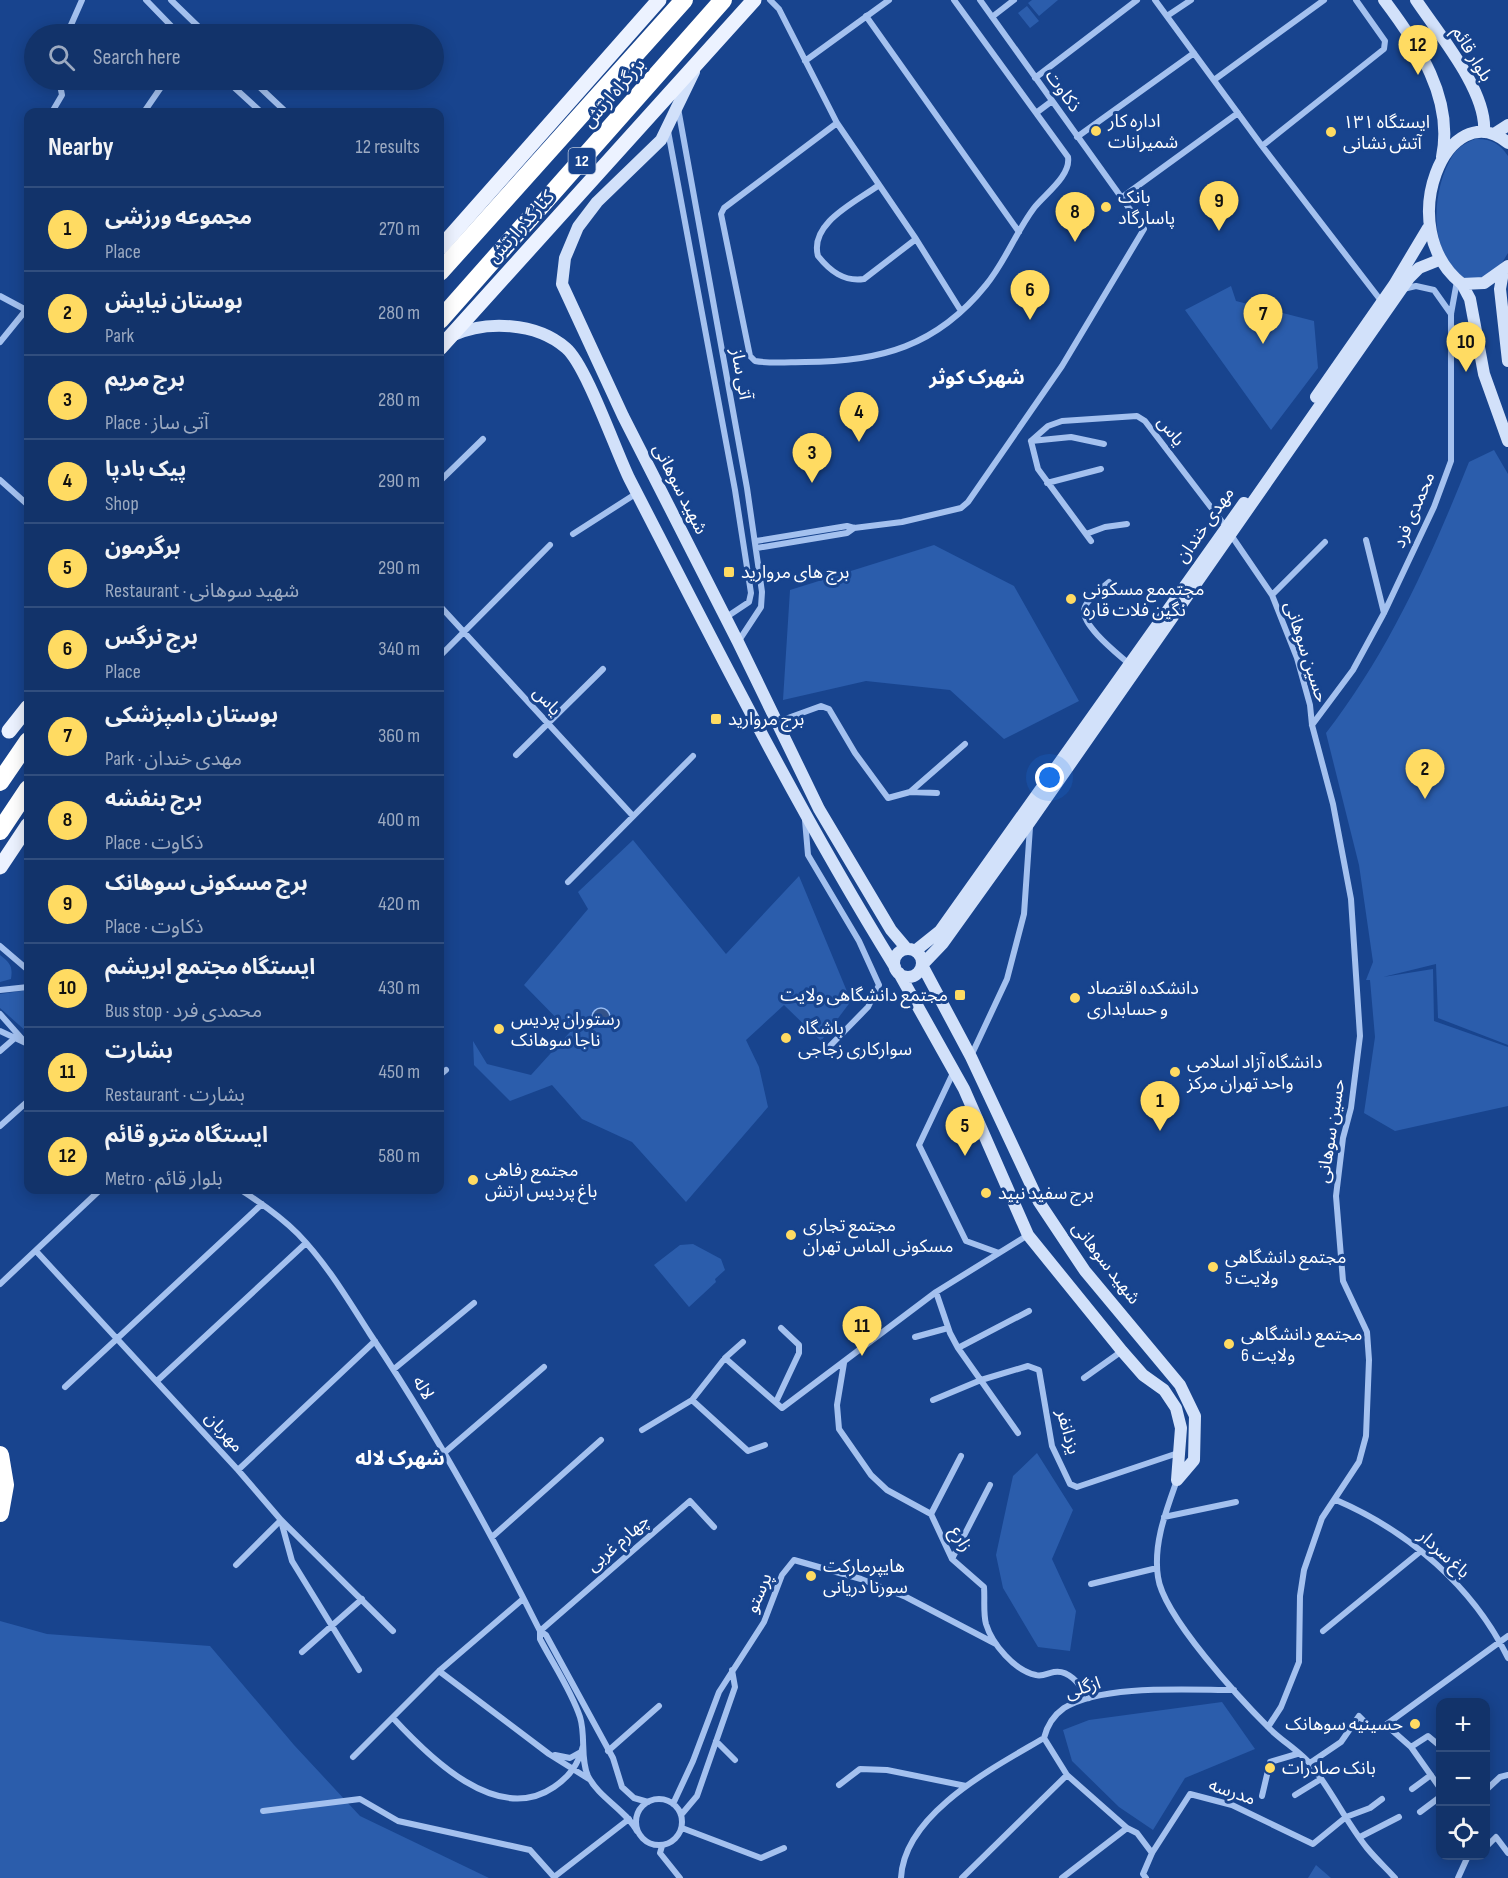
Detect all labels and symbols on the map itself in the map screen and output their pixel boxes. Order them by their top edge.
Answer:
street label: بلوار قائم [1446,23,1497,86]
pin: 12 [1398,26,1438,75]
street label: بزرگراه ارتش [578,54,650,132]
street label: ذکاوت [1041,66,1085,116]
place label: اداره کار شمیرانات [1107,111,1178,153]
place label: ایستگاه ۱۳۱ آتش نشانی [1343,112,1430,154]
marker: اداره کار شمیرانات [1089,124,1103,138]
marker: ایستگاه ۱۳۱ آتش نشانی [1324,125,1338,139]
road number: 12 [568,148,596,174]
pin: 9 [1200,182,1238,231]
street label: کنارگذر ارتش [483,186,559,267]
place label: بانک پاسارگاد [1118,187,1175,229]
pin: 8 [1056,192,1094,242]
marker: بانک پاسارگاد [1099,200,1113,214]
pin: 6 [1010,270,1050,320]
pin: 7 [1244,294,1282,344]
pin: 10 [1446,322,1486,372]
street label: آتی ساز [726,346,756,402]
district label: شهرک کوثر [928,366,1025,390]
pin: 4 [840,392,878,442]
street label: یاس [1153,412,1189,450]
pin: 3 [792,434,832,483]
street label: شهید سوهانی [648,440,712,538]
street label: محمدی فرد [1389,469,1439,551]
street label: مهدی خندان [1171,483,1239,567]
place label: برج های مروارید [741,562,849,585]
marker: برج های مروارید [722,565,736,579]
place label: مجتممع مسکونی نگین فلات قاره [1083,579,1204,621]
marker: مجتممع مسکونی نگین فلات قاره [1064,592,1078,606]
street label: حسین سوهانی [1280,599,1332,705]
street label: یاس [528,682,566,720]
place label: برج مروارید [728,709,804,732]
marker: برج مروارید [709,712,723,726]
pin: 2 [1406,750,1444,799]
your location [1035,763,1064,792]
place label: دانشکده اقتصاد و حسابداری [1087,978,1199,1020]
place label: مجتمع دانشگاهی ولایت [780,985,948,1009]
marker: مجتمع دانشگاهی ولایت [953,988,967,1002]
marker: دانشکده اقتصاد و حسابداری [1068,991,1082,1005]
place label: رستوران پردیس ناجا سوهانک [511,1009,621,1051]
place label: باشگاه سواركاری زجاجی [798,1018,912,1060]
marker: رستوران پردیس ناجا سوهانک [492,1022,506,1036]
marker: باشگاه سواركاری زجاجی [779,1031,793,1045]
place label: دانشگاه آزاد اسلامی واحد تهران مرکز [1186,1052,1323,1094]
marker: دانشگاه آزاد اسلامی واحد تهران مرکز [1168,1065,1182,1079]
street label: حسین سوهانی [1312,1078,1350,1184]
pin: 1 [1140,1082,1180,1131]
pin: 5 [946,1106,984,1156]
place label: مجتمع رفاهی باغ پردیس ارتش [485,1160,597,1205]
marker: مجتمع رفاهی باغ پردیس ارتش [466,1173,480,1187]
place label: برج سفید نبید [998,1183,1094,1206]
marker: برج سفید نبید [979,1186,993,1200]
place label: مجتمع تجاری مسکونی الماس تهران [803,1215,953,1257]
street label: شهید سوهانی [1067,1218,1145,1308]
marker: مجتمع تجاری مسکونی الماس تهران [784,1228,798,1242]
place label: مجتمع دانشگاهی ولایت 5 [1225,1247,1346,1289]
marker: مجتمع دانشگاهی ولایت 5 [1206,1260,1220,1274]
pin: 11 [842,1306,882,1356]
place label: مجتمع دانشگاهی ولایت 6 [1241,1324,1362,1366]
marker: مجتمع دانشگاهی ولایت 6 [1222,1337,1236,1351]
street label: لاله [408,1372,438,1404]
street label: یزدانفر [1052,1406,1084,1457]
street label: مهربان [200,1407,248,1457]
district label: شهرک لاله [355,1447,445,1471]
street label: چهارم غربی [582,1510,656,1578]
street label: زارع [943,1522,977,1557]
street label: باغ سردار [1411,1525,1474,1585]
place label: هایپرمارکت سورنا دریانی [823,1556,908,1598]
marker: هایپرمارکت سورنا دریانی [804,1569,818,1583]
street label: پرستو [741,1570,777,1616]
street label: ازگلی [1063,1672,1103,1704]
place label: حسینیه سوهانک [1285,1714,1403,1735]
marker: حسینیه سوهانک [1408,1717,1422,1731]
place label: بانک صادرات [1282,1758,1376,1779]
marker: بانک صادرات [1263,1761,1277,1775]
street label: مدرسه [1206,1774,1258,1810]

